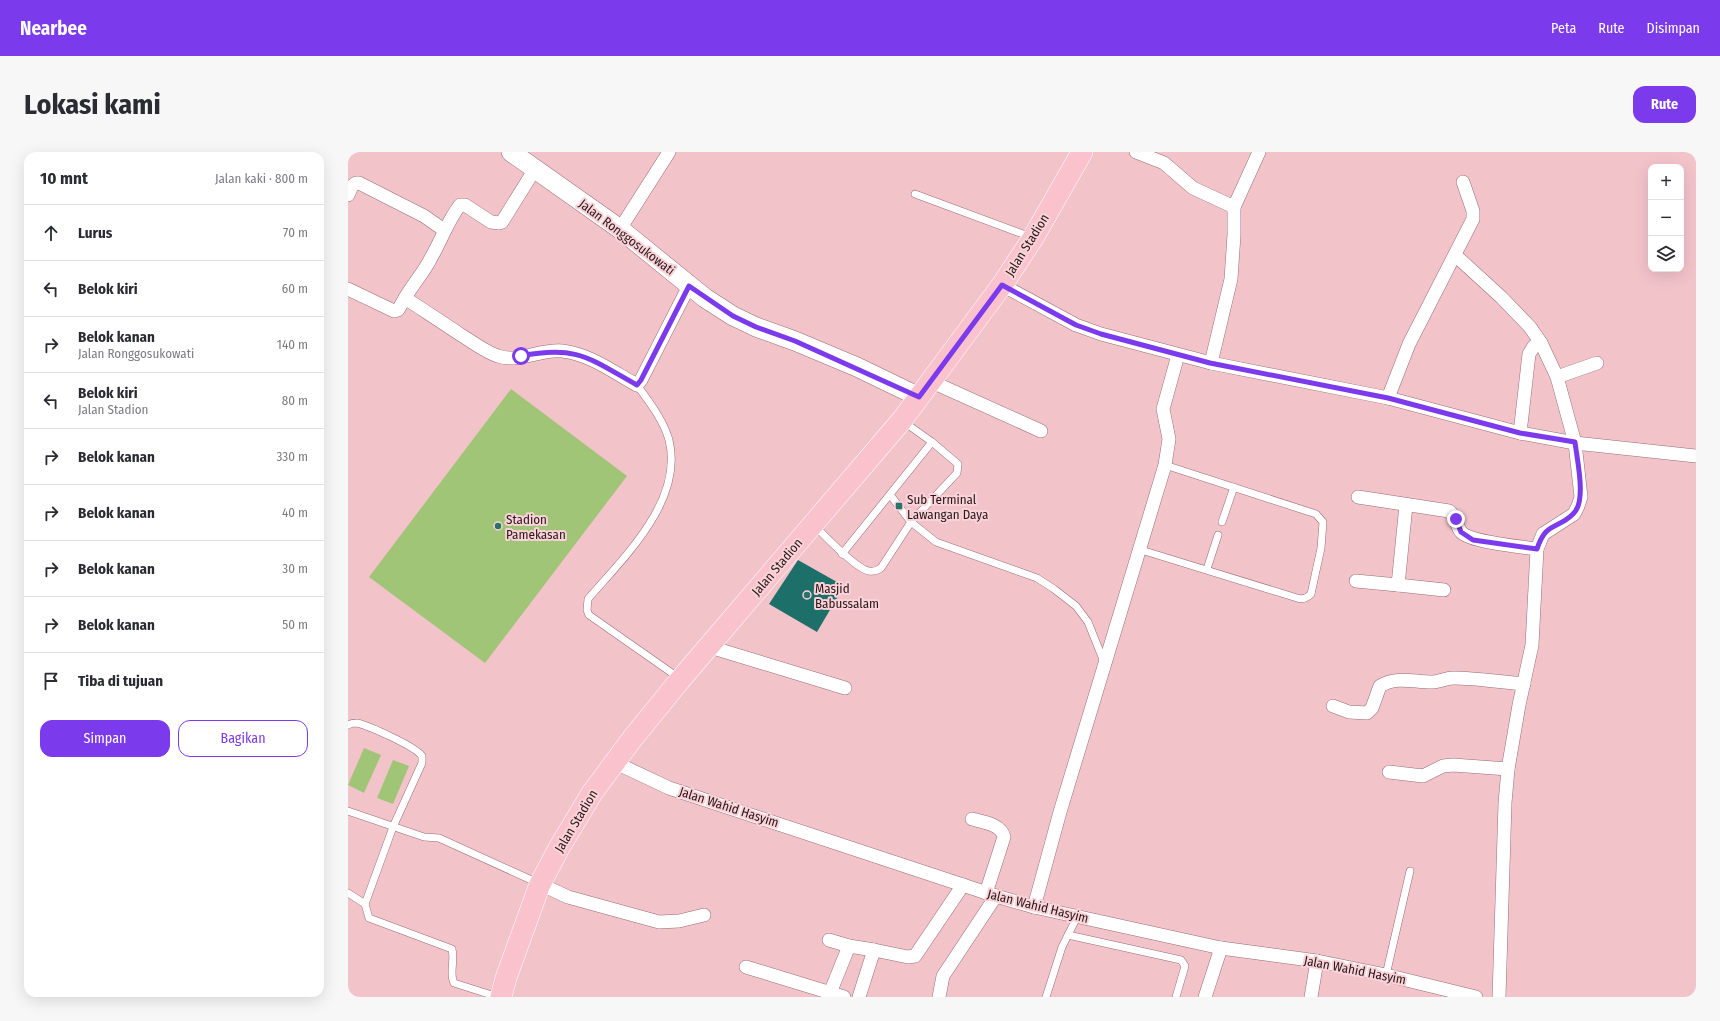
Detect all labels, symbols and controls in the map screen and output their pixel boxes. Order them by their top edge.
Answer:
text: Nearbee [20,17,87,40]
text: Peta [1551,20,1576,37]
text: Rute [1598,20,1625,37]
text: Disimpan [1647,20,1700,37]
button: Rute [1633,86,1696,123]
text: Lokasi kami [24,88,161,121]
map controls [1648,164,1684,272]
button: + [1648,164,1684,200]
text: 10 mnt [40,168,88,189]
text: Jalan kaki · 800 m [215,171,308,186]
street label: Jalan Ronggosukowati [576,196,678,278]
button: − [1648,200,1684,236]
street label: Jalan Stadion [1002,211,1052,279]
icon: ahead [40,222,62,244]
text: Lurus [78,224,112,242]
text: 70 m [283,225,308,240]
button: layers [1648,236,1684,272]
icon: left [40,278,62,300]
text: Belok kiri [78,280,138,298]
text: 60 m [282,281,308,296]
text: Belok kanan [78,328,155,346]
icon: right [40,334,62,356]
text: 140 m [277,337,308,352]
text: Jalan Ronggosukowati [78,346,194,361]
route start [512,347,530,365]
text: Belok kiri [78,384,138,402]
icon: left [40,390,62,412]
text: 80 m [282,393,308,408]
text: Jalan Stadion [78,402,148,417]
icon: right [40,446,62,468]
text: Belok kanan [78,448,155,466]
text: 330 m [276,449,308,464]
place label: Sub Terminal Lawangan Daya [907,492,988,522]
marker: Sub Terminal Lawangan Daya [894,501,904,511]
icon: right [40,502,62,524]
text: Belok kanan [78,504,155,522]
text: 40 m [282,505,308,520]
route end [1447,510,1465,528]
place label: Stadion Pamekasan [506,512,566,542]
marker: Stadion Pamekasan [493,521,503,531]
street label: Jalan Stadion [749,535,805,599]
icon: right [40,558,62,580]
text: Belok kanan [78,560,155,578]
text: 30 m [282,561,308,576]
place label: Masjid Babussalam [815,581,879,611]
marker: Masjid Babussalam [802,590,812,600]
icon: right [40,614,62,636]
text: Belok kanan [78,616,155,634]
text: 50 m [282,617,308,632]
icon: arrive [40,670,62,692]
text: Tiba di tujuan [78,672,163,690]
button: Simpan [40,720,170,757]
button: Bagikan [178,720,308,757]
street label: Jalan Wahid Hasyim [677,784,781,830]
street label: Jalan Stadion [551,787,601,855]
street label: Jalan Wahid Hasyim [986,886,1090,926]
street label: Jalan Wahid Hasyim [1303,953,1407,987]

